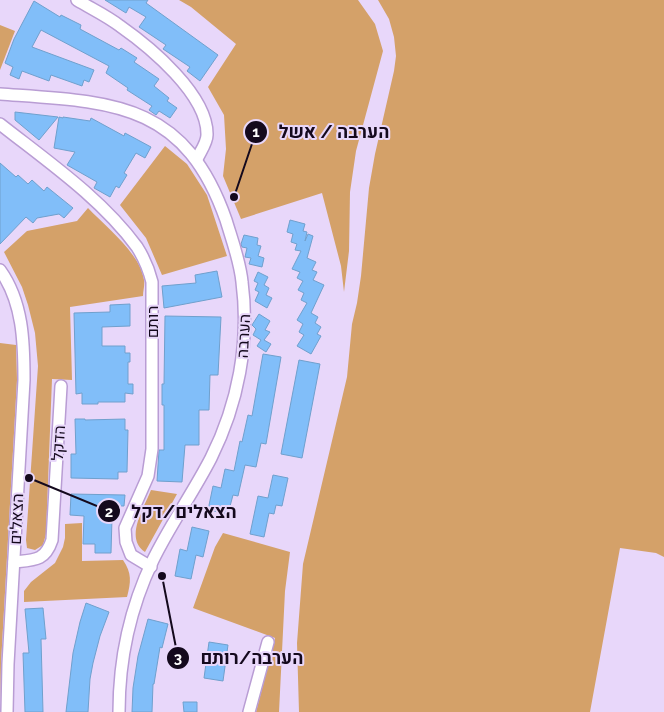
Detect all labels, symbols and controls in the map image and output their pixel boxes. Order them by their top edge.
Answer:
callout: הערבה / אשל [244,115,399,148]
text: הערבה / אשל [279,121,389,142]
text: 1 [252,123,260,141]
street label: רותם [143,306,162,338]
street label: הערבה [233,313,254,359]
street label: הדקל [48,424,69,462]
street label: הצאלים [6,493,27,545]
callout: הצאלים/דקל [96,495,247,528]
text: הצאלים/דקל [131,501,237,522]
text: 2 [105,503,113,521]
callout: הערבה/רותם [165,642,313,675]
text: הערבה/רותם [201,647,303,668]
text: 3 [174,649,182,667]

